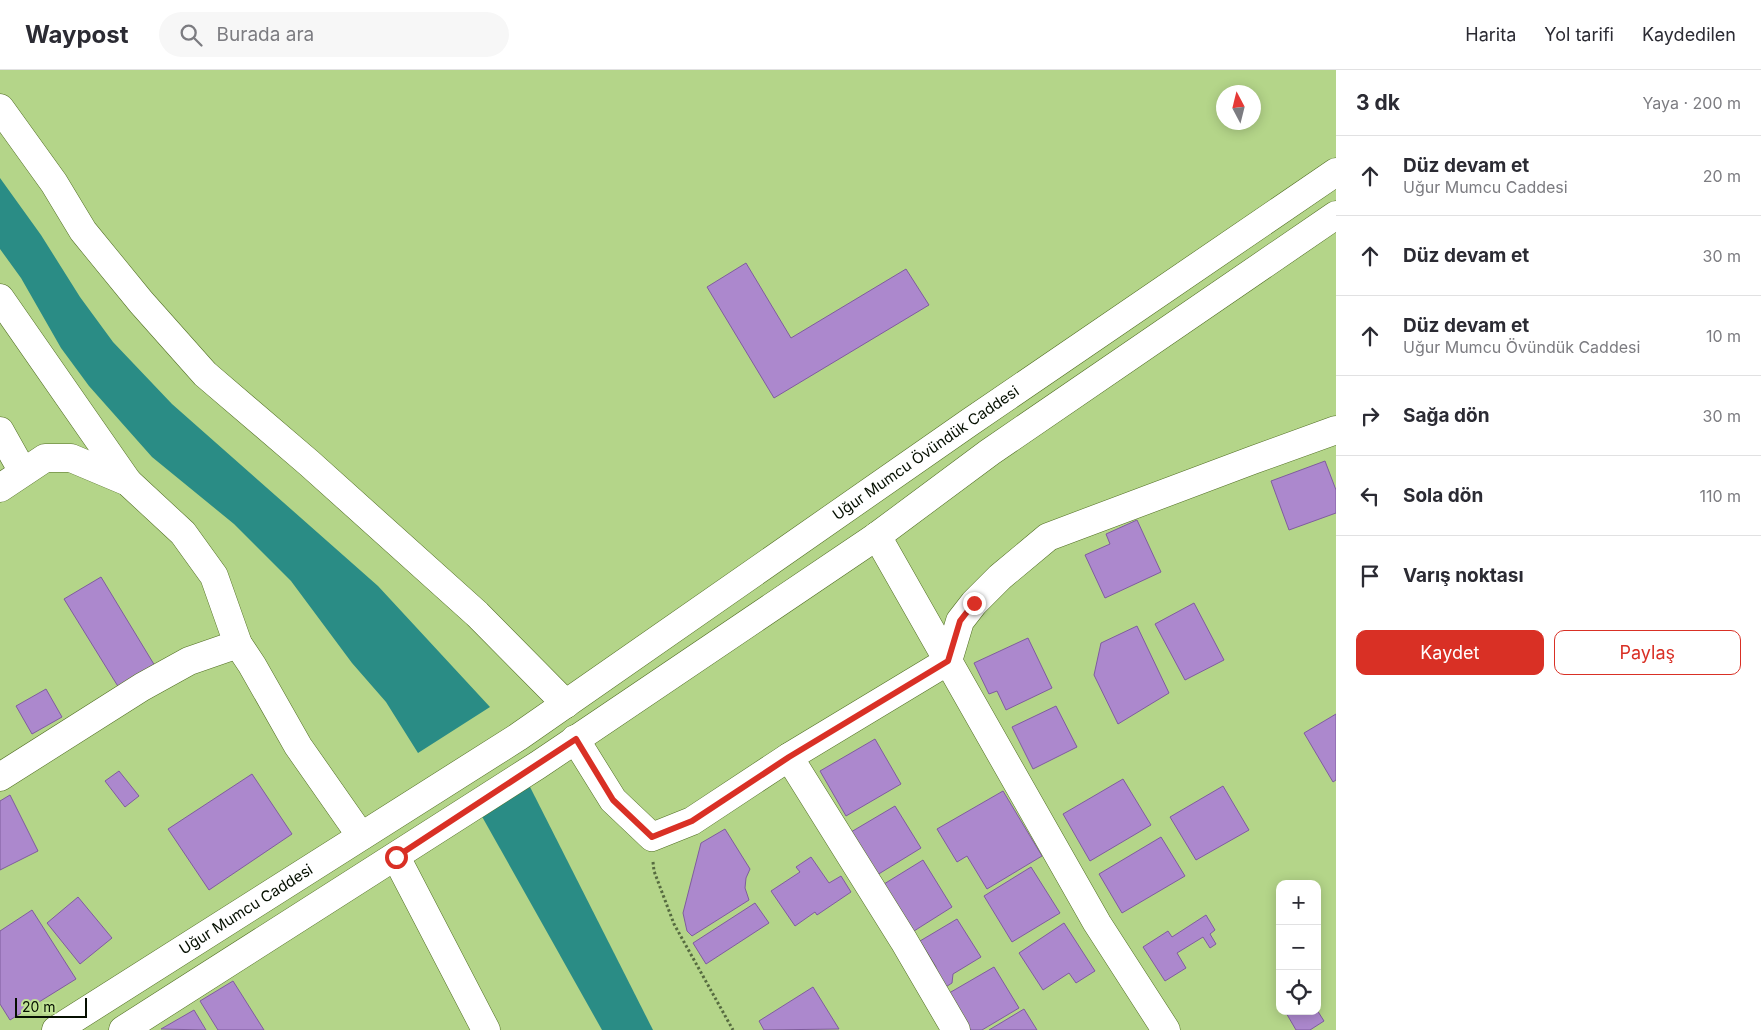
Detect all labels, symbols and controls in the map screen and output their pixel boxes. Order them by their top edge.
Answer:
search box [159,12,509,57]
text: Waypost [25,20,129,49]
icon: search [177,21,205,49]
text: Burada ara [217,23,314,46]
text: Harita [1465,24,1516,45]
text: Yol tarifi [1544,24,1614,45]
text: Kaydedilen [1642,24,1736,45]
north arrow [1216,85,1261,130]
text: 3 dk [1356,90,1400,115]
text: Yaya · 200 m [1643,93,1741,113]
text: Düz devam et [1403,154,1529,177]
icon: ahead [1356,162,1384,190]
text: 20 m [1703,166,1741,186]
text: Uğur Mumcu Caddesi [1403,177,1568,197]
icon: ahead [1356,242,1384,270]
text: Düz devam et [1403,244,1529,267]
text: 30 m [1703,246,1741,266]
text: Düz devam et [1403,314,1529,337]
icon: ahead [1356,322,1384,350]
text: 10 m [1706,326,1741,346]
text: Uğur Mumcu Övündük Caddesi [1403,337,1640,357]
street label: Uğur Mumcu Övündük Caddesi [829,381,1022,524]
icon: right [1356,402,1384,430]
text: Sağa dön [1403,404,1489,427]
text: 30 m [1703,406,1741,426]
icon: left [1356,482,1384,510]
text: Sola dön [1403,484,1483,507]
text: 110 m [1699,486,1741,506]
icon: arrive [1356,562,1384,590]
text: Varış noktası [1403,564,1524,587]
route end [963,592,986,615]
button: Kaydet [1356,630,1544,675]
button: Paylaş [1554,630,1741,675]
route start [385,846,408,869]
street label: Uğur Mumcu Caddesi [175,860,316,958]
map controls [1276,880,1321,1015]
button: + [1276,880,1321,925]
button: − [1276,925,1321,970]
button: locate [1276,970,1321,1015]
scale bar [15,995,88,1018]
text: 20 m [22,998,56,1015]

